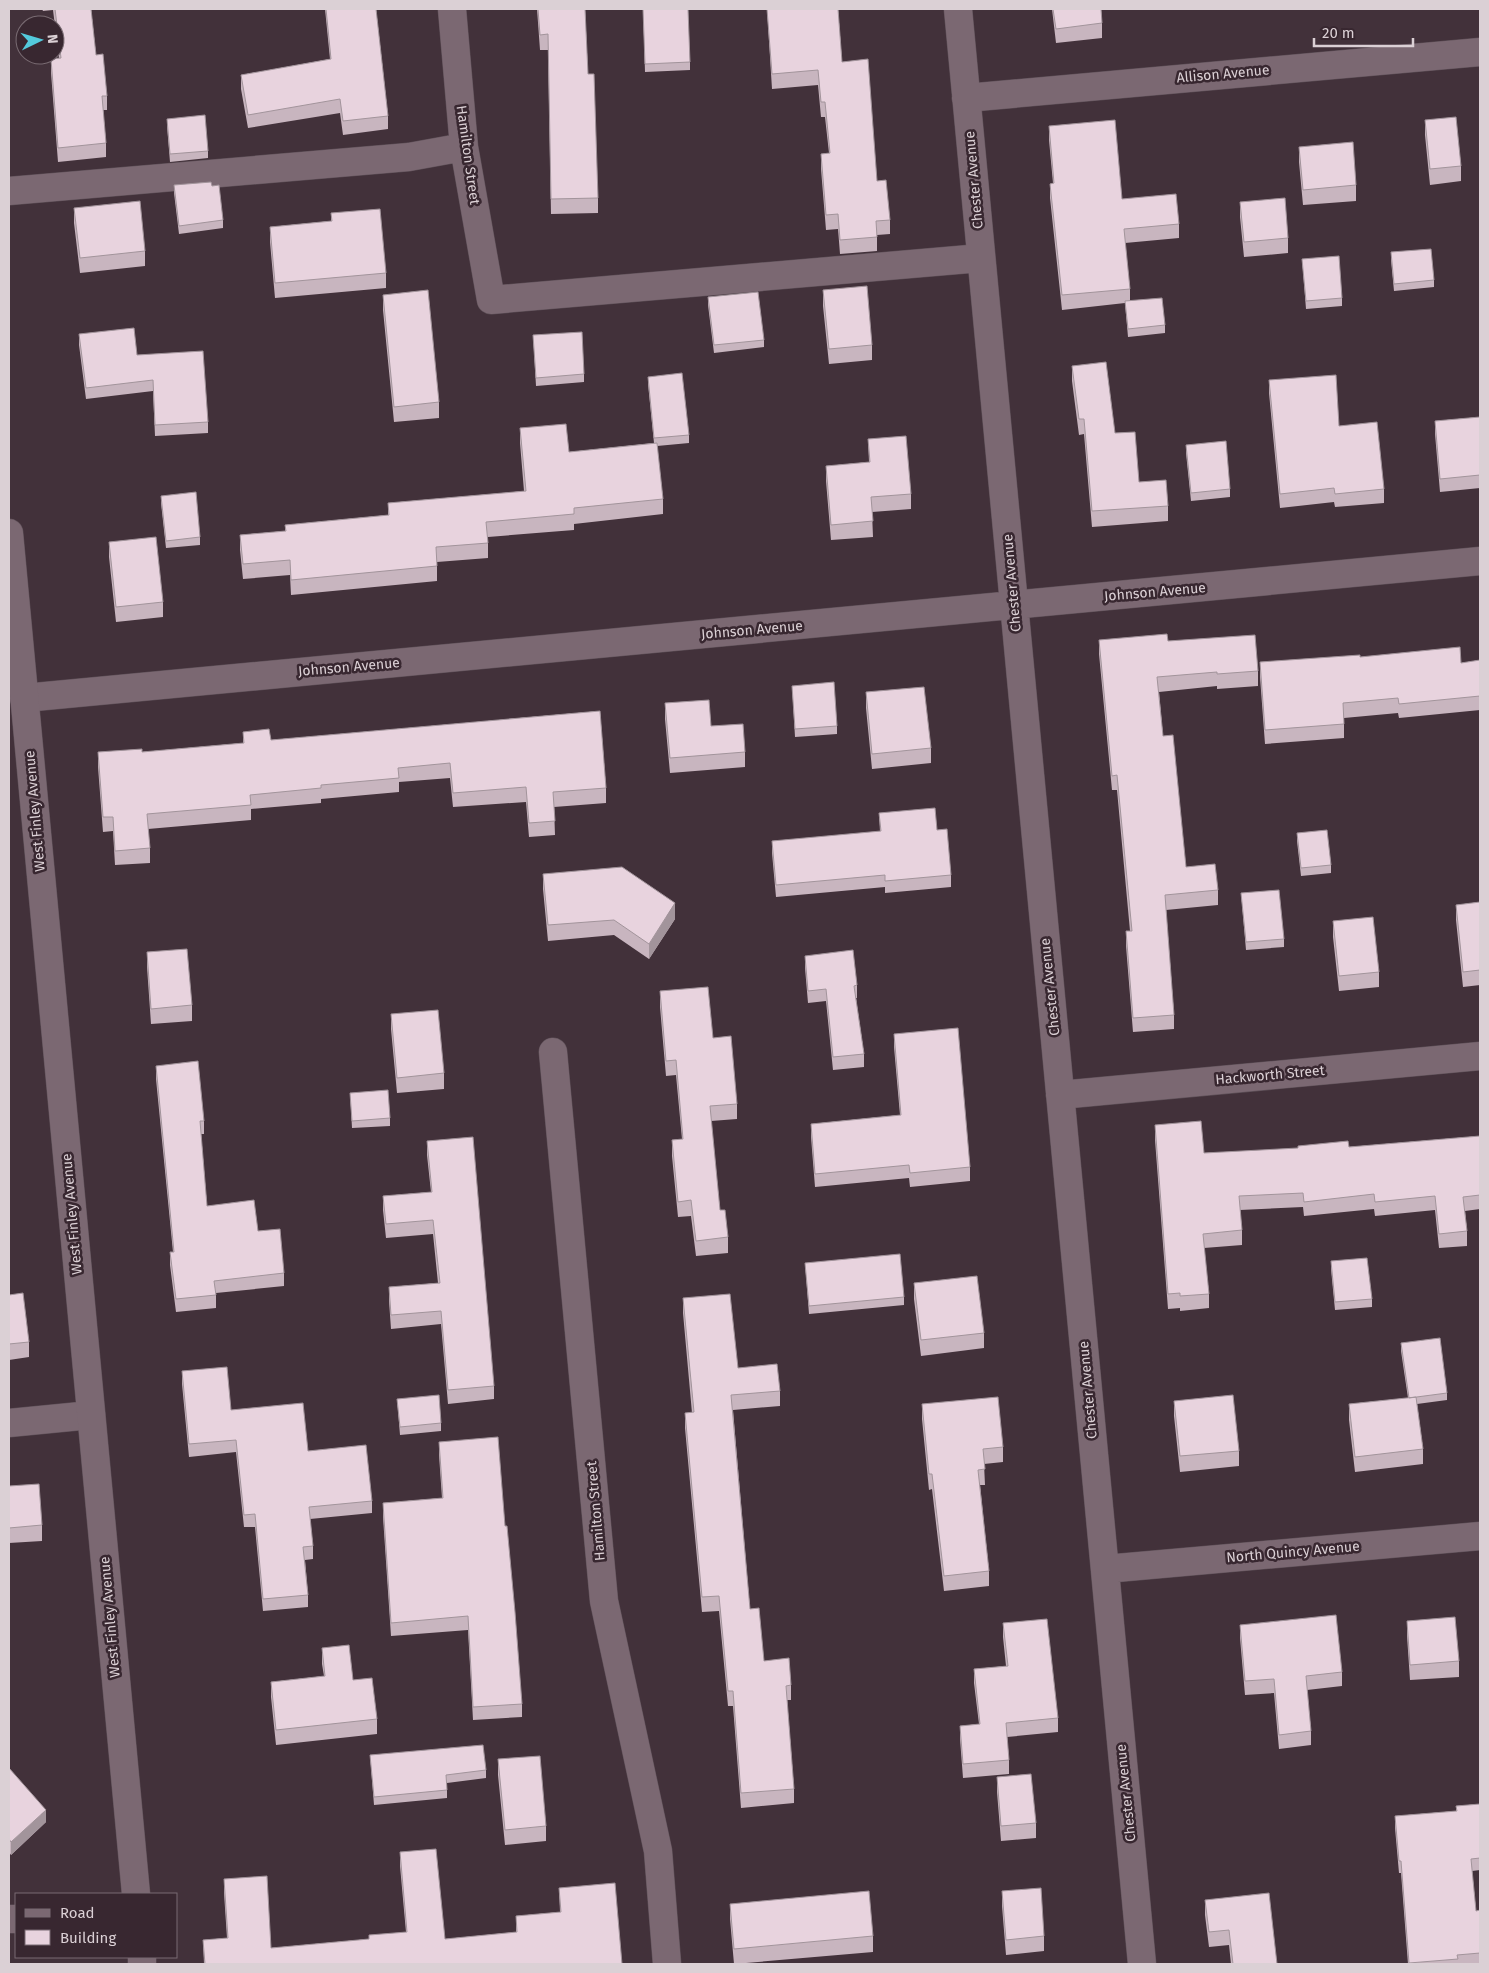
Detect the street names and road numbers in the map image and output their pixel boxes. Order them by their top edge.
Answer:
street label: Allison Avenue [1176,61,1270,87]
street label: Hamilton Street [453,104,484,207]
street label: Chester Avenue [961,130,987,230]
street label: Chester Avenue [999,533,1025,633]
street label: Johnson Avenue [1103,579,1207,605]
street label: Johnson Avenue [700,617,804,643]
street label: Johnson Avenue [297,654,401,680]
street label: West Finley Avenue [21,750,49,872]
street label: Chester Avenue [1036,937,1064,1037]
street label: Hackworth Street [1215,1062,1326,1088]
street label: West Finley Avenue [58,1153,86,1275]
street label: Chester Avenue [1075,1340,1101,1440]
street label: Hamilton Street [583,1459,609,1562]
street label: North Quincy Avenue [1226,1538,1360,1566]
street label: West Finley Avenue [96,1556,124,1678]
street label: Chester Avenue [1112,1743,1140,1843]

